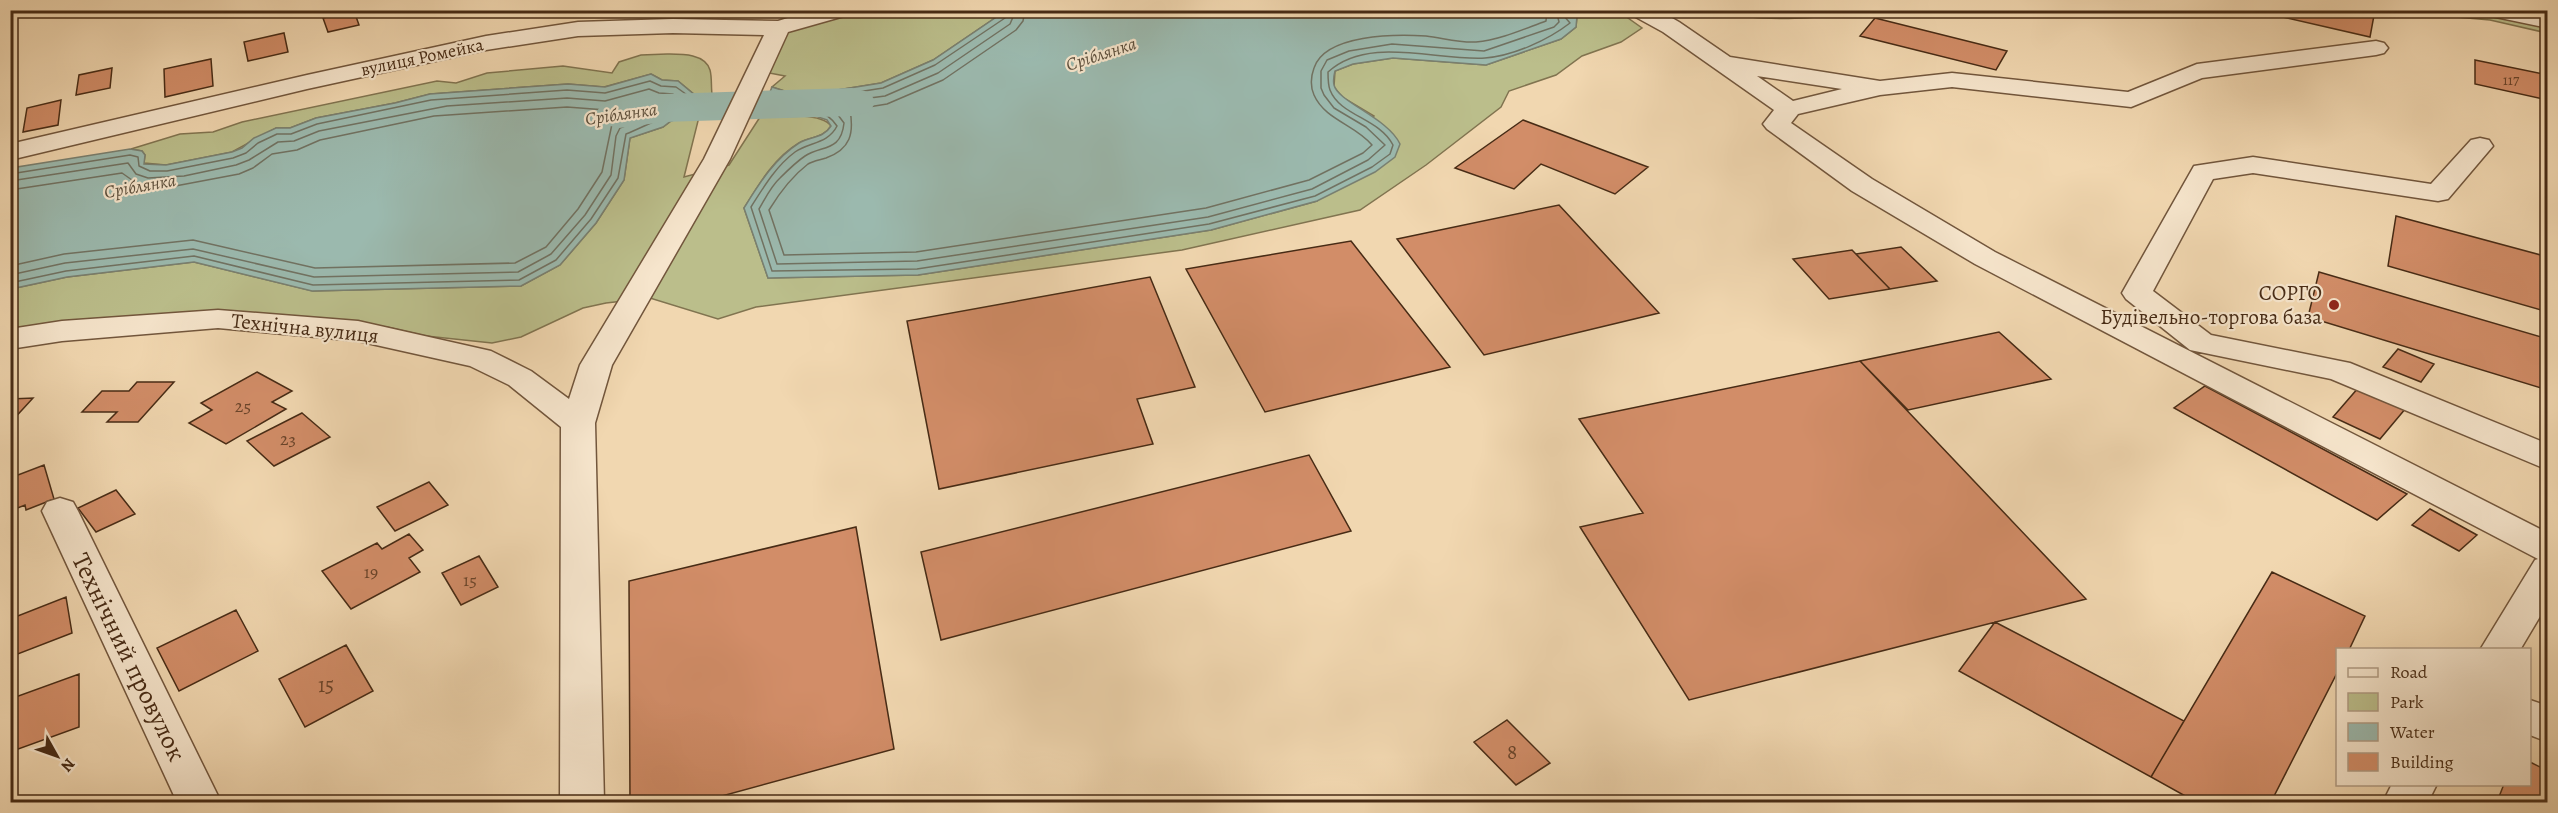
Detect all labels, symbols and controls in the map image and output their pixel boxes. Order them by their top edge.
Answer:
water label: Сріблянка [1063,31,1139,77]
street label: вулиця Ромейка [358,32,486,82]
house number: 117 [2503,70,2520,90]
water label: Сріблянка [583,97,659,131]
water label: Сріблянка [102,168,178,204]
place label: СОРГО Будівельно-торгова база [2100,279,2322,331]
marker: СОРГО Будівельно-торгова база [2327,298,2341,312]
street label: Технічна вулиця [230,306,380,350]
house number: 25 [235,394,251,418]
house number: 23 [280,427,296,451]
street label: Технічний провулок [63,547,195,767]
house number: 19 [364,560,378,584]
house number: 15 [463,568,477,592]
legend [2336,648,2531,786]
text: Road [2390,660,2428,684]
house number: 15 [318,671,334,699]
text: Park [2390,690,2424,714]
text: Water [2389,720,2435,744]
north arrow [27,726,87,786]
house number: 8 [1507,738,1517,766]
text: Building [2390,750,2454,774]
text: N [55,753,80,777]

